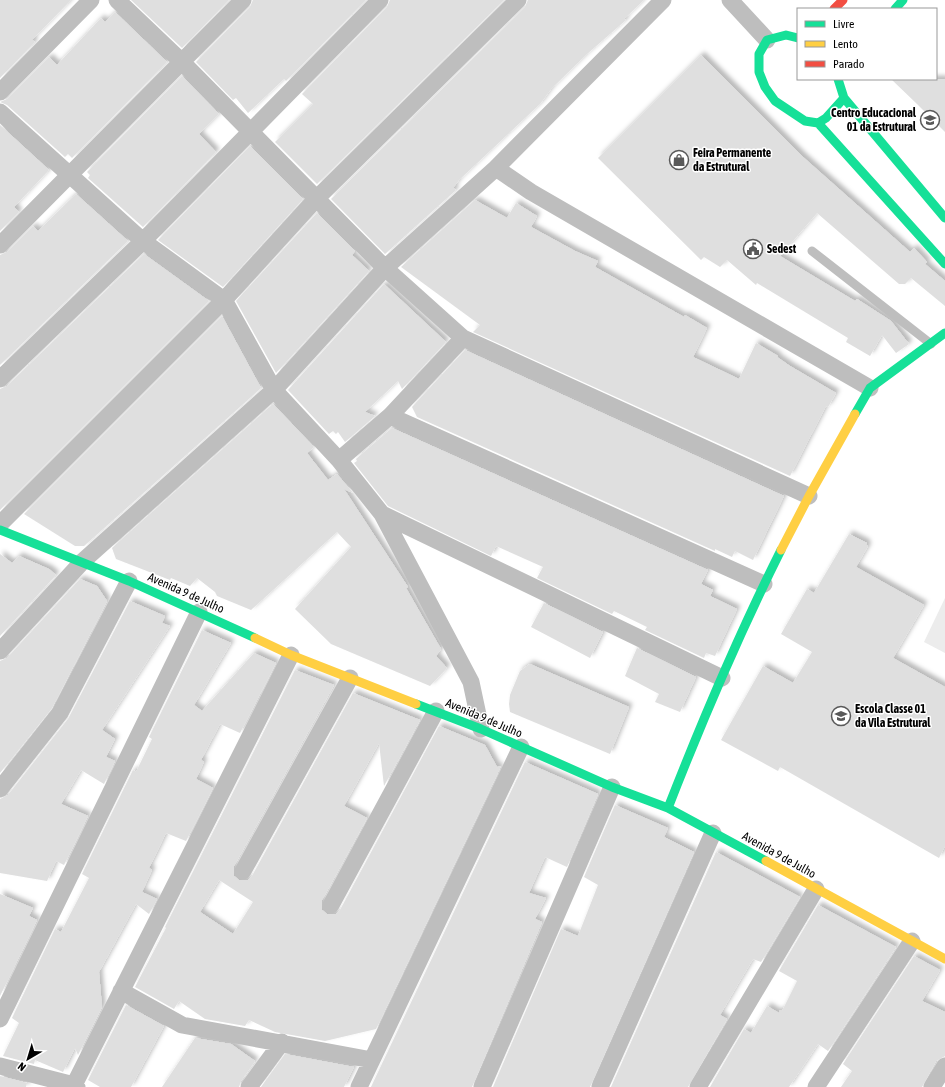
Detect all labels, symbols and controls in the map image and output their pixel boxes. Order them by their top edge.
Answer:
legend [797,8,937,80]
text: Livre [833,17,854,31]
text: Lento [833,37,858,51]
text: Parado [833,57,865,71]
place label: Centro Educacional 01 da Estrutural [831,106,917,134]
school or university icon: Centro Educacional 01 da Estrutural [919,109,941,131]
place label: Feira Permanente da Estrutural [693,146,772,174]
shop icon: Feira Permanente da Estrutural [668,149,690,171]
public building icon: Sedest [742,238,764,260]
place label: Sedest [767,242,797,256]
street label: Avenida 9 de Julho [146,570,227,616]
street label: Avenida 9 de Julho [444,696,525,741]
place label: Escola Classe 01 da Vila Estrutural [855,702,931,730]
school or university icon: Escola Classe 01 da Vila Estrutural [830,705,852,727]
street label: Avenida 9 de Julho [740,829,819,881]
north arrow [8,1039,48,1079]
text: N [16,1060,28,1074]

